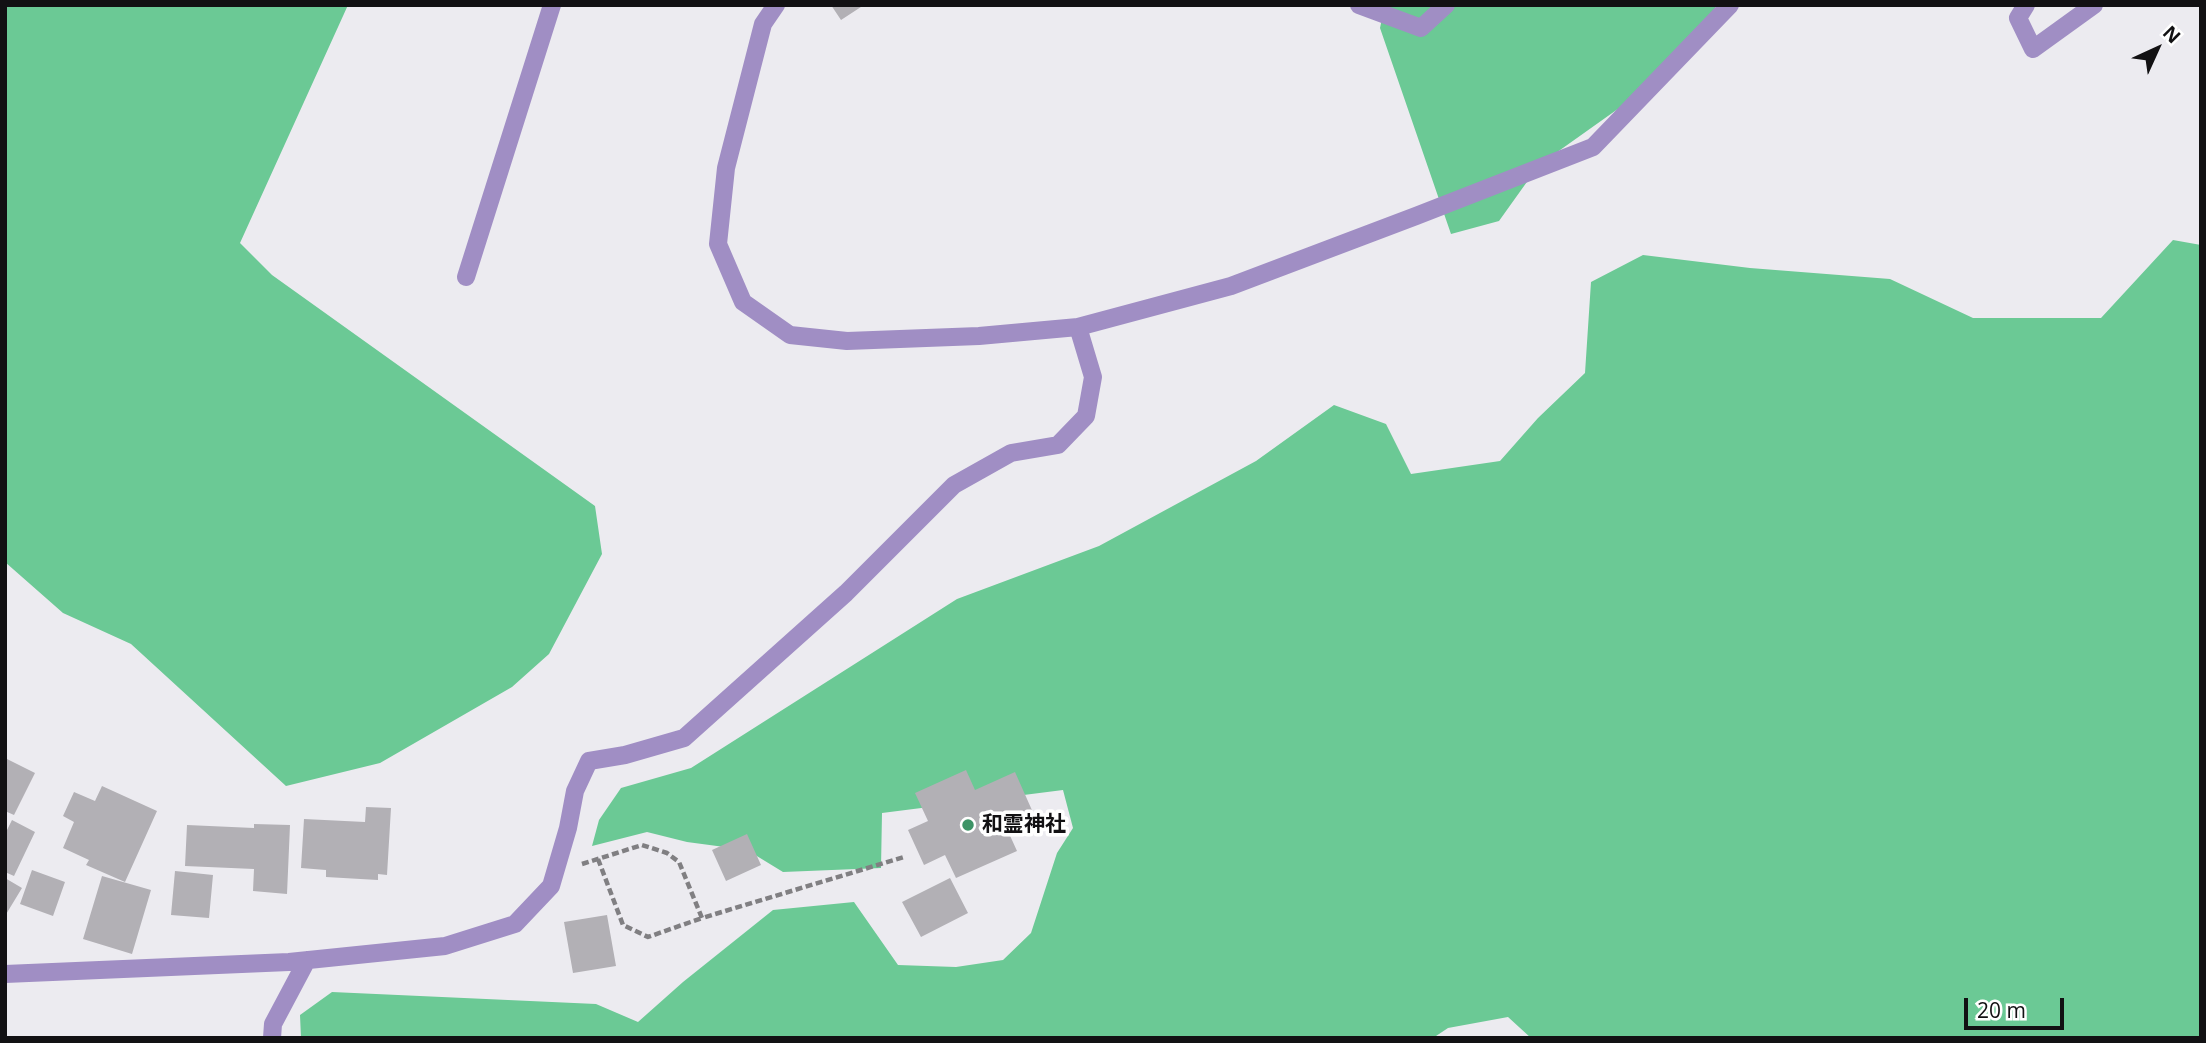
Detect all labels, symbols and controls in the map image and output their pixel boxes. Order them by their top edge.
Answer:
north arrow [2122,14,2192,84]
text: N [2157,19,2186,49]
place label: 和霊神社 [982,812,1066,838]
marker: 和霊神社 [960,817,976,833]
scale bar [1968,984,2068,1028]
text: 20 m [1977,996,2026,1024]

